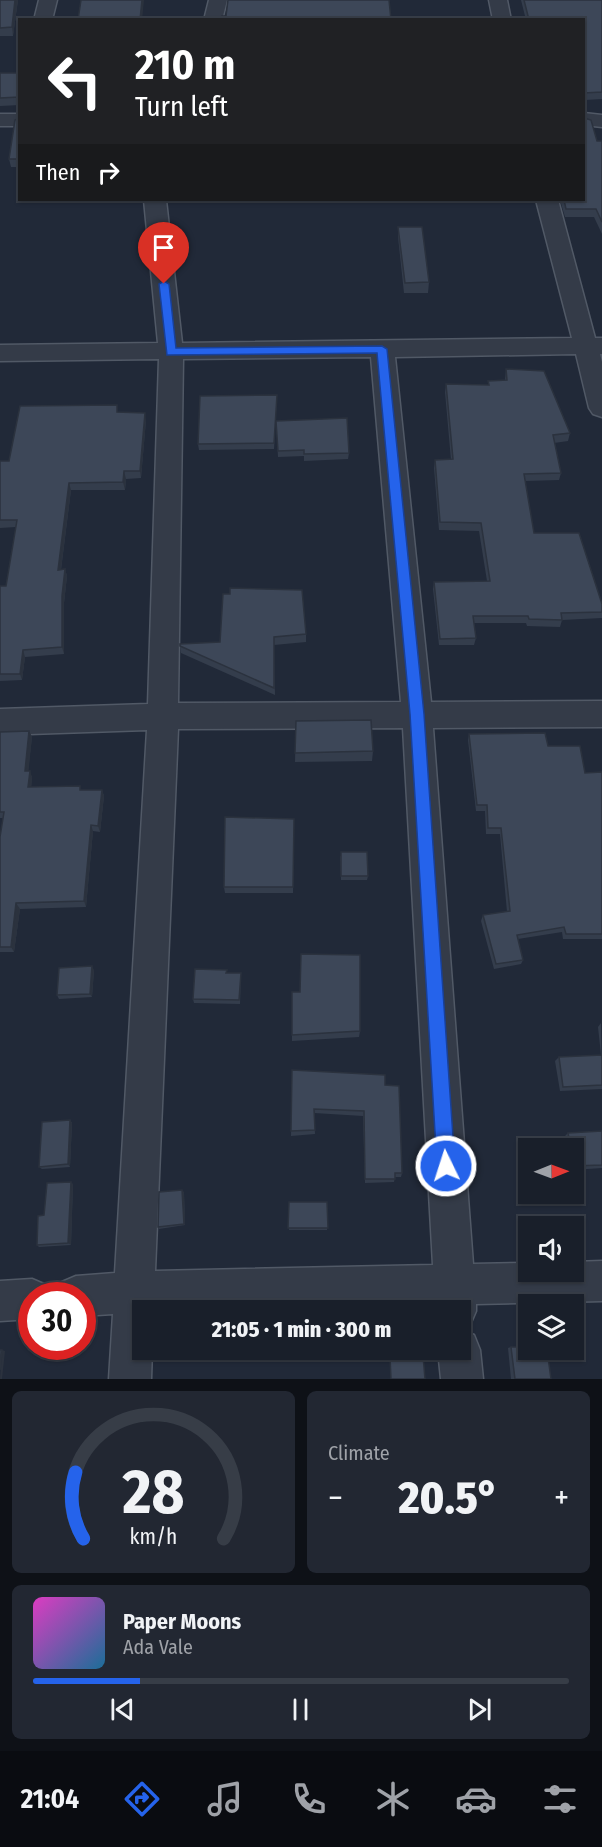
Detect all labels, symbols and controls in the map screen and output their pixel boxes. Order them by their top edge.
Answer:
text: 210 m [135,40,235,90]
icon: left [36,42,114,120]
text: Turn left [135,91,228,123]
icon: right [92,156,125,189]
text: Then [36,159,80,186]
pin [138,222,189,284]
icon: arrive [147,231,180,264]
position arrow [414,1134,478,1198]
north arrow [518,1138,584,1204]
map controls [518,1138,584,1360]
button: sound [518,1216,584,1282]
speed limit sign: 30 [18,1282,96,1360]
button: layers [518,1294,584,1360]
text: 21:05 · 1 min · 300 m [212,1316,391,1343]
text: Climate [328,1441,390,1465]
text: 28 [122,1455,184,1530]
text: 20.5° [398,1471,498,1525]
text: − [328,1478,343,1518]
text: + [554,1478,569,1518]
text: km/h [130,1524,177,1550]
text: Paper Moons [123,1608,241,1635]
text: Ada Vale [123,1635,193,1659]
icon: previous [106,1693,139,1726]
icon: pause [284,1693,317,1726]
icon: next [463,1693,496,1726]
icon: directions [121,1778,163,1820]
icon: music [204,1778,246,1820]
icon: phone [288,1778,330,1820]
icon: climate [372,1778,414,1820]
icon: car [455,1778,497,1820]
icon: filters [539,1778,581,1820]
text: 21:04 [21,1783,79,1815]

